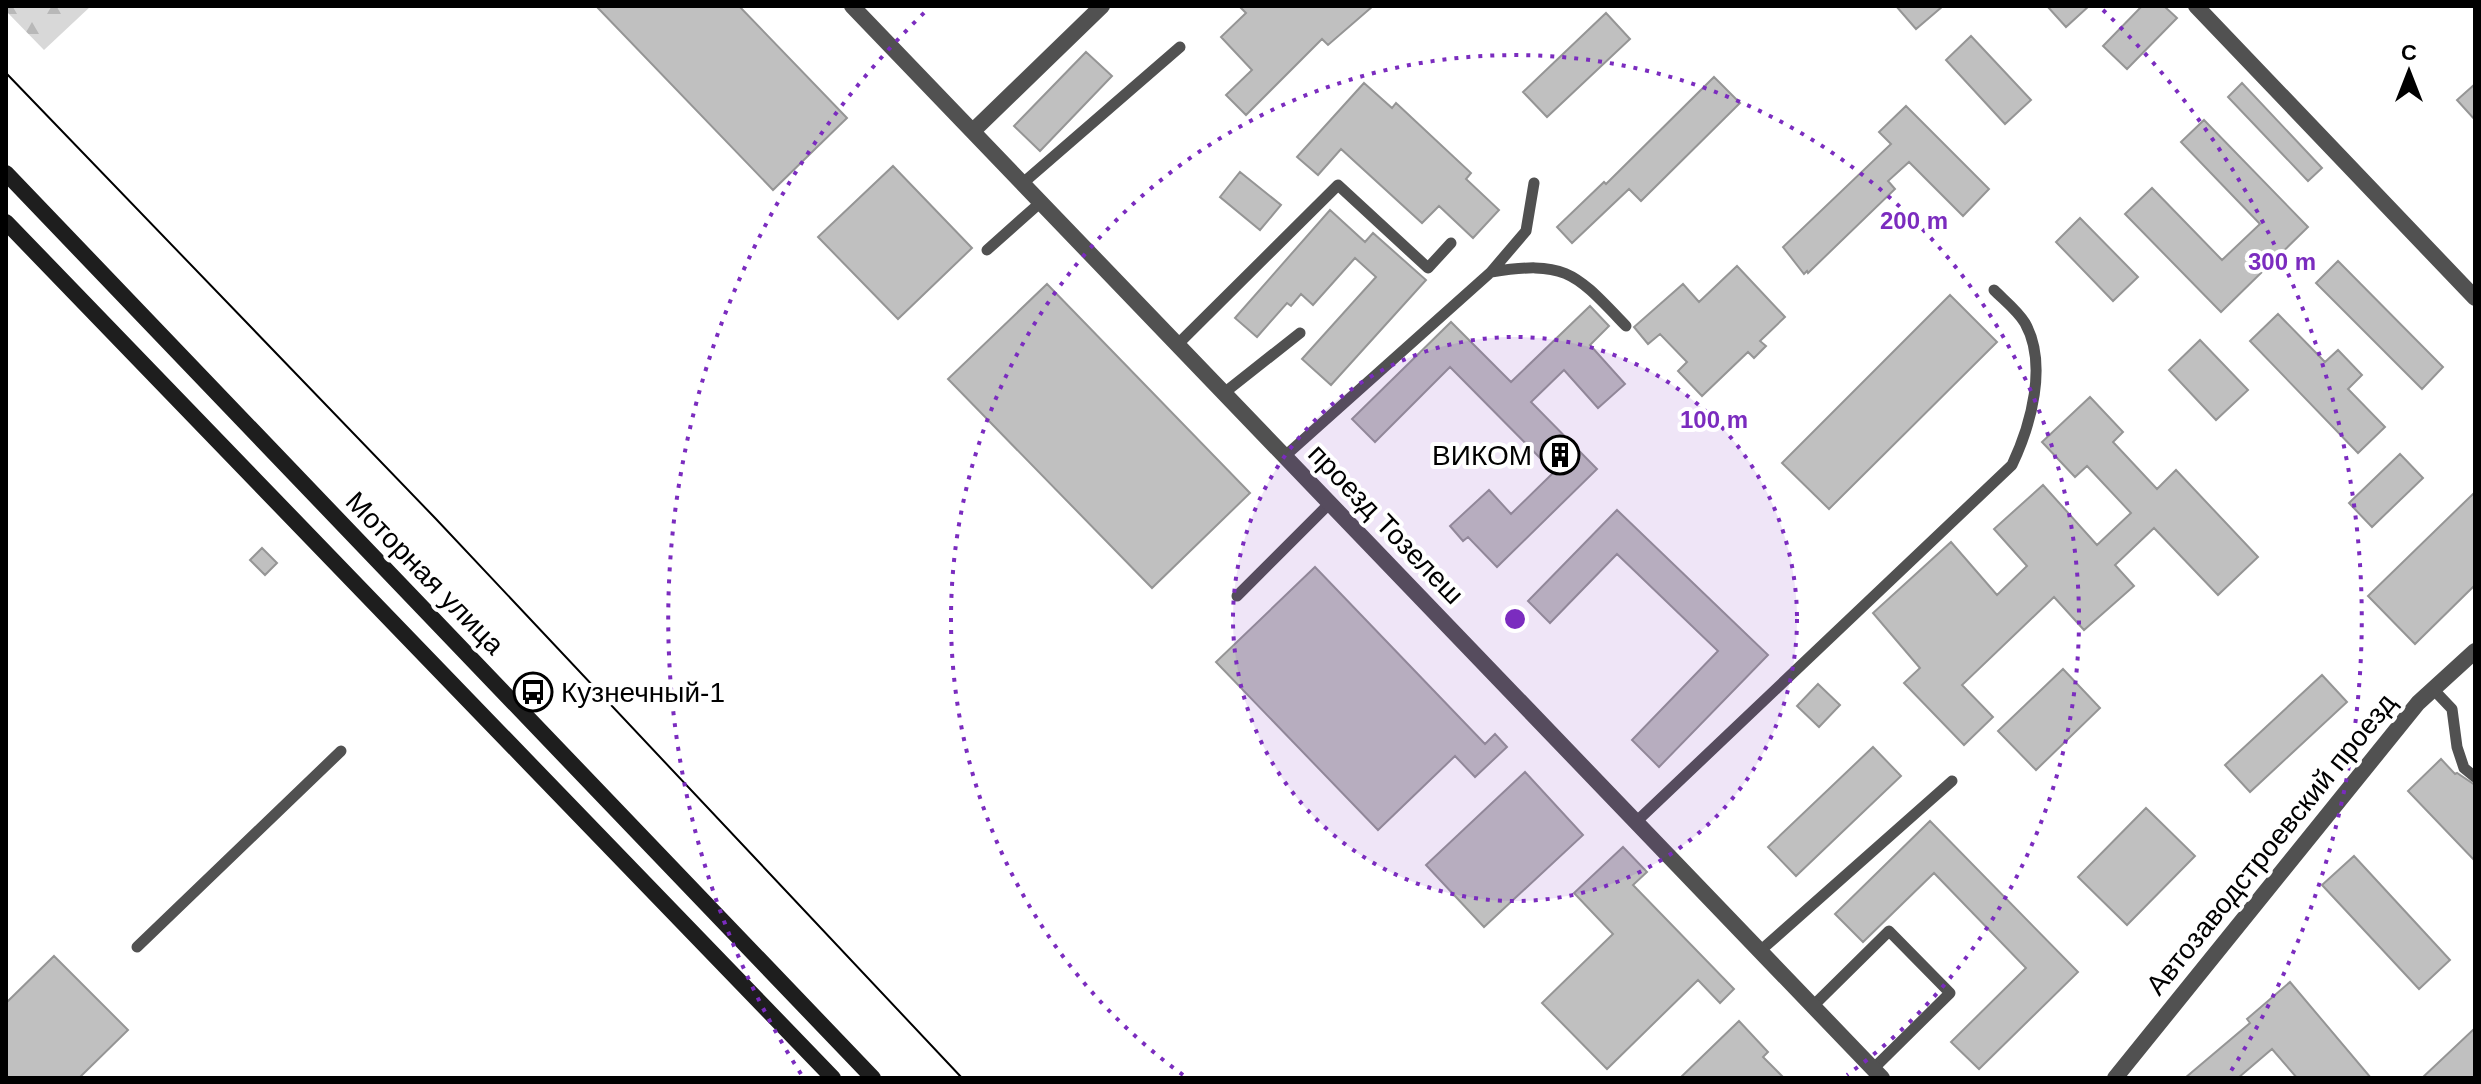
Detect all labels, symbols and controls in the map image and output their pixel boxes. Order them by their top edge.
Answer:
north arrow [2369,32,2449,112]
text: С [2401,40,2417,65]
text: 200 m [1880,207,1948,234]
text: 300 m [2248,248,2316,275]
text: 100 m [1680,406,1748,433]
building icon: ВИКОМ [1539,434,1581,476]
street label: проезд Тозелеш [1302,438,1470,610]
place label: ВИКОМ [1432,440,1532,471]
street label: Моторная улица [340,486,510,661]
centre of rings [1501,605,1529,633]
bus stop icon: Кузнечный-1 [512,671,554,713]
place label: Кузнечный-1 [561,677,725,708]
street label: Автозаводстроевский проезд [2140,687,2402,1001]

